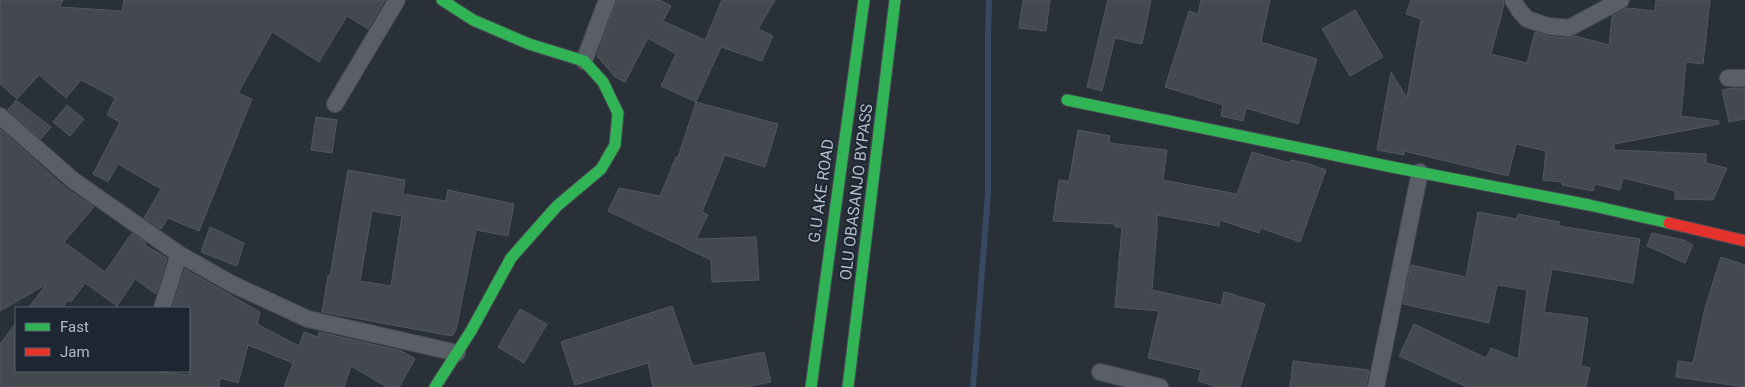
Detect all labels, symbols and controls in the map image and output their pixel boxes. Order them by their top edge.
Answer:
street label: OLU OBASANJO BYPASS [836,103,876,281]
street label: G.U AKE ROAD [804,138,838,244]
legend [15,307,190,372]
text: Fast [60,318,89,336]
text: Jam [60,343,90,361]

